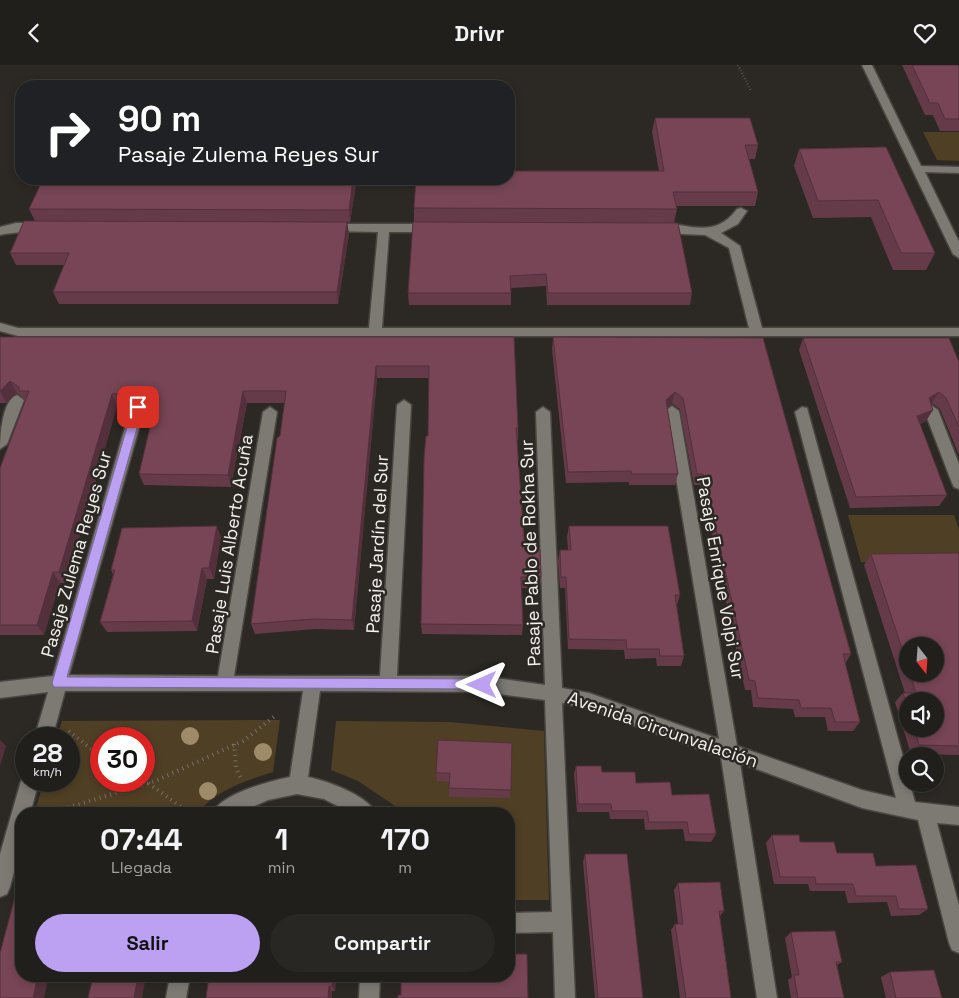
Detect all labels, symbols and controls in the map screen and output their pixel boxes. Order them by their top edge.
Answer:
icon: back [20,19,48,47]
text: Drivr [455,19,504,47]
icon: heart [911,19,939,47]
text: 90 m [118,97,201,141]
icon: right [35,100,100,165]
text: Pasaje Zulema Reyes Sur [118,140,379,168]
pin [117,386,159,428]
icon: arrive [124,393,152,421]
street label: Pasaje Luis Alberto Acuña [200,432,258,656]
street label: Pasaje Pablo de Rokha Sur [515,439,545,667]
street label: Pasaje Zulema Reyes Sur [35,448,117,660]
street label: Pasaje Jardín del Sur [361,454,393,634]
street label: Pasaje Enrique Volpi Sur [692,475,750,682]
north arrow [899,637,944,683]
map controls [899,637,944,792]
position arrow [455,658,507,710]
street label: Avenida Circunvalación [565,686,761,772]
button: sound [899,692,944,737]
speed limit sign: 30 [90,727,155,792]
text: 28 [33,737,62,769]
button: search [899,747,944,792]
text: km/h [33,764,62,780]
text: 07:44 [100,820,183,859]
text: 1 [275,820,288,859]
text: 170 [380,820,430,859]
text: Llegada [111,857,172,878]
text: min [268,857,295,878]
text: m [398,857,412,878]
button: Salir [35,914,260,972]
button: Compartir [270,914,495,972]

